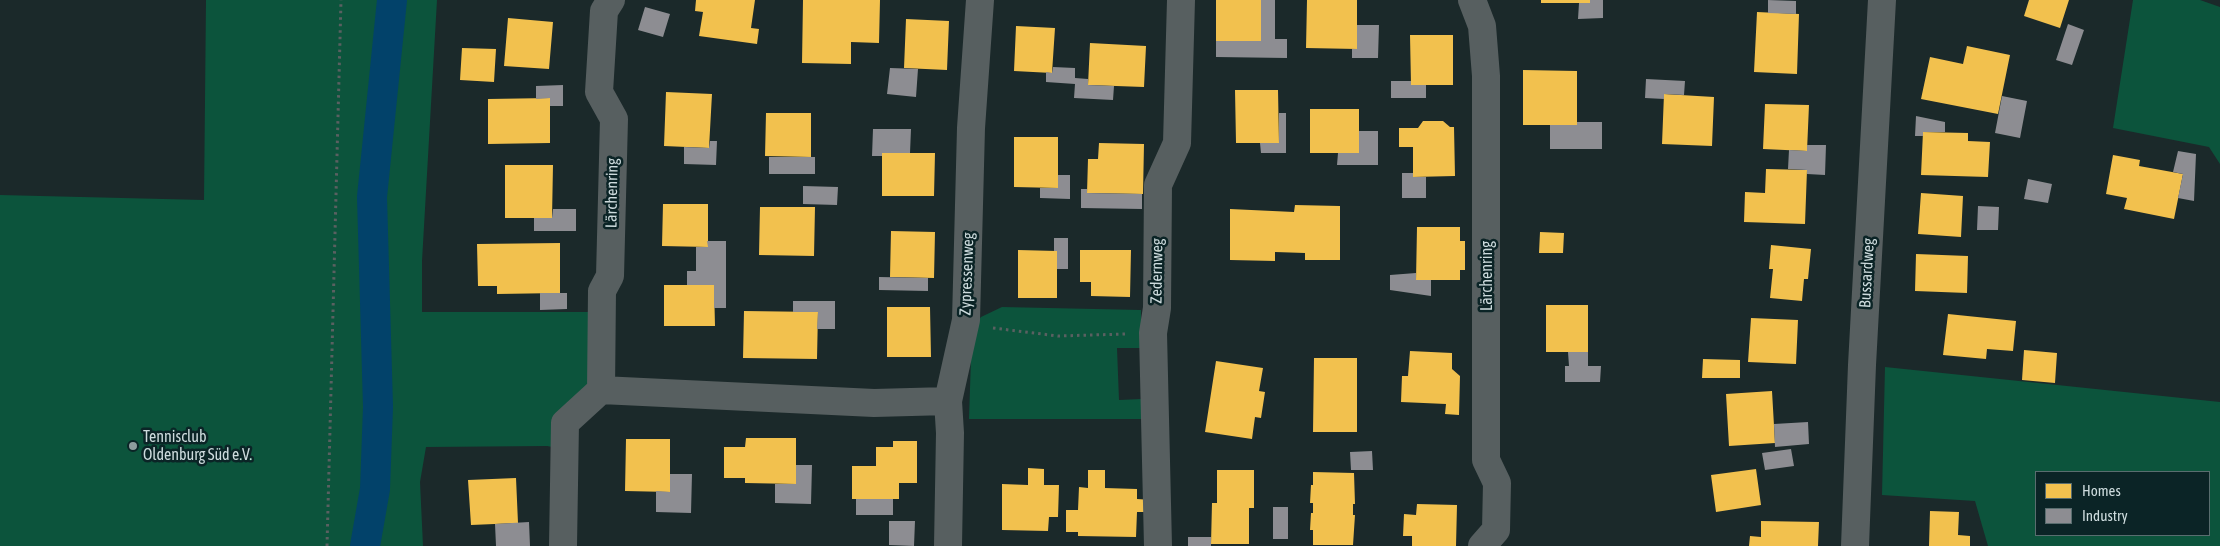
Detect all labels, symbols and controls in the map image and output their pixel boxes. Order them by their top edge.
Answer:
street label: Lärchenring [602,158,622,228]
street label: Zypressenweg [956,232,978,316]
street label: Zedernweg [1147,238,1167,304]
street label: Bussardweg [1856,238,1878,308]
street label: Lärchenring [1477,241,1497,311]
place label: Tennisclub Oldenburg Süd e.V. [143,427,252,465]
marker: Tennisclub Oldenburg Süd e.V. [127,440,139,452]
legend [2035,471,2210,536]
text: Homes [2082,482,2121,499]
text: Industry [2082,507,2128,524]

